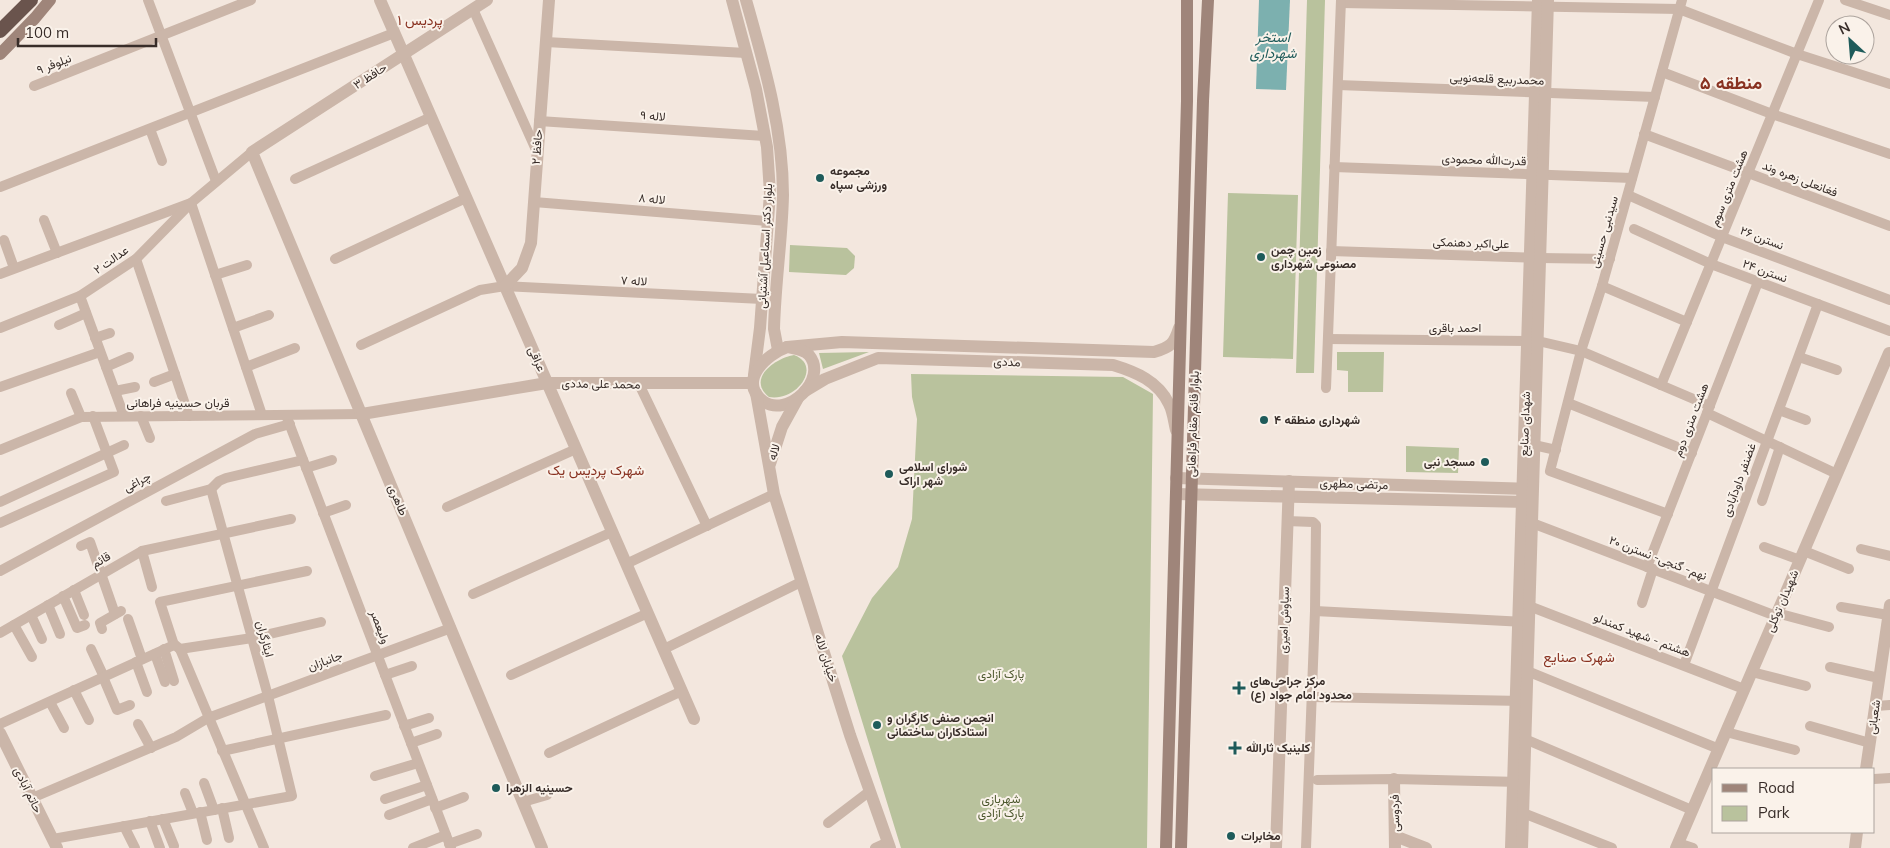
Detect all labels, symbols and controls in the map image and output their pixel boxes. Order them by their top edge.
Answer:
district label: پردیس ۱ [397,11,443,30]
scale bar [18,15,155,47]
north arrow [1825,15,1875,65]
text: N [1836,18,1853,39]
text: 100 m [25,23,69,42]
water label: استخر شهرداری [1250,28,1297,62]
street label: نیلوفر ۹ [34,50,74,78]
street label: حافظ ۳ [350,59,389,92]
street label: محمدربیع قلعه‌نویی [1449,69,1545,90]
district label: منطقه ۵ [1700,71,1762,94]
street label: لاله ۹ [640,107,666,124]
street label: حافظ ۲ [528,129,545,165]
street label: هشت متری سوم [1706,147,1752,229]
street label: قدرت‌الله محمودی [1441,151,1527,169]
street label: فغانعلی زهره وند [1760,157,1840,201]
place label: مجموعه ورزشی سپاه [830,163,887,193]
marker: مجموعه ورزشی سپاه [814,172,826,184]
street label: بلوار دکتر اسماعیل آشتیانی [754,183,776,309]
street label: لاله ۸ [638,190,666,207]
street label: سیدنبی حسینی [1586,194,1622,270]
street label: نسترن ۲۶ [1738,222,1786,254]
street label: علی‌اکبر دهنمکی [1432,234,1510,252]
street label: عدالت ۲ [90,242,131,277]
place label: زمین چمن مصنوعی شهرداری [1271,242,1357,272]
marker: زمین چمن مصنوعی شهرداری [1255,251,1267,263]
street label: نسترن ۲۴ [1740,256,1790,286]
street label: لاله ۷ [620,272,648,289]
street label: احمد باقری [1429,320,1481,336]
street label: عراقی [524,344,550,374]
street label: مددی [993,354,1021,370]
street label: بلوار قائم مقام فراهانی [1183,371,1203,477]
street label: محمد علی مددی [561,375,641,393]
street label: هشت متری دوم [1670,381,1712,459]
street label: شهدای صنایع [1516,391,1535,457]
street label: قربان حسینیه فراهانی [127,395,229,411]
place label: شهرداری منطقه ۴ [1274,412,1361,428]
marker: شهرداری منطقه ۴ [1258,414,1270,426]
street label: غضنفر داودآبادی [1718,441,1760,519]
street label: لاله [764,442,783,462]
place label: مسجد نبی [1424,454,1475,469]
marker: مسجد نبی [1479,456,1491,468]
place label: شورای اسلامی شهر اراک [899,459,968,489]
district label: شهرک پردیس یک [548,461,644,480]
street label: چراغی [121,468,153,496]
marker: شورای اسلامی شهر اراک [883,468,895,480]
street label: مرتضی مطهری [1319,475,1389,493]
street label: طاهری [384,482,412,518]
street label: نهم- گنجی- نسترن ۲۰ [1607,532,1709,584]
street label: قائم [88,548,114,572]
street label: شهیدان توکلی [1762,567,1802,635]
street label: سیاوش امیری [1275,586,1293,654]
street label: ولیعصر [366,607,394,646]
street label: هشتم - شهید کمندلو [1591,609,1693,661]
street label: ایثارگران [252,619,278,659]
street label: خیابان لاله [812,632,841,684]
street label: جانبازان [305,647,345,675]
district label: شهرک صنایع [1543,648,1615,668]
park label: پارک آزادی [978,666,1025,682]
place label: مرکز جراحی‌های محدود امام جواد (ع) [1250,673,1352,703]
marker: مرکز جراحی‌های محدود امام جواد (ع) [1232,681,1246,695]
street label: شعبانی [1864,699,1884,735]
place label: انجمن صنفی کارگران و استادکاران ساختمانی [887,710,994,740]
marker: انجمن صنفی کارگران و استادکاران ساختمانی [871,719,883,731]
place label: کلینیک ثارالله [1246,740,1311,756]
marker: کلینیک ثارالله [1228,741,1242,755]
street label: حاتم آبادی [10,764,46,816]
legend [1712,768,1875,833]
text: Road [1758,778,1795,797]
place label: حسینیه الزهرا [506,780,573,796]
marker: حسینیه الزهرا [490,782,502,794]
park label: شهربازی پارک آزادی [978,791,1025,821]
street label: فردوسی [1387,794,1403,832]
text: Park [1758,803,1790,822]
place label: مخابرات [1241,828,1281,844]
marker: مخابرات [1225,830,1237,842]

